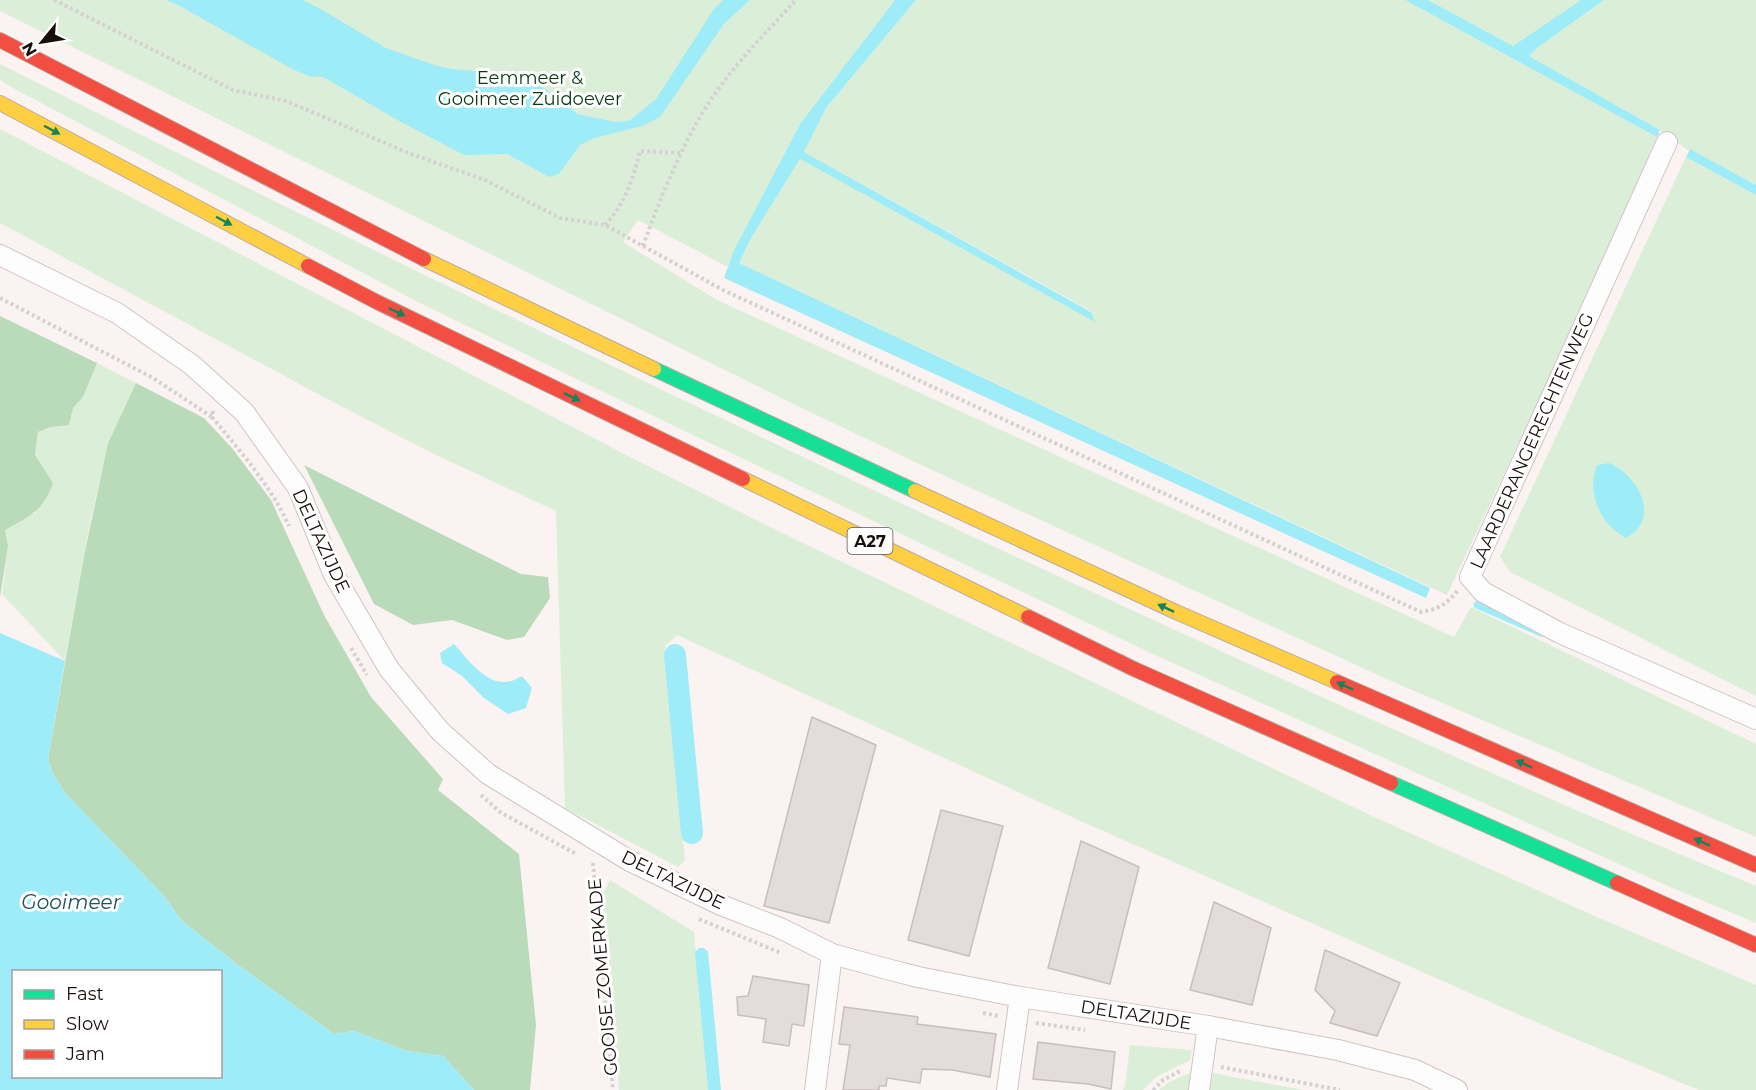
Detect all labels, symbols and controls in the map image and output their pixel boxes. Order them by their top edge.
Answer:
north arrow [12,12,72,72]
text: N [18,39,41,60]
park label: Eemmeer & Gooimeer Zuidoever [438,67,622,110]
one-way arrow [43,125,60,135]
one-way arrow [216,216,233,226]
one-way arrow [388,307,405,316]
street label: LAARDERANGERECHTENWEG [1465,310,1599,572]
one-way arrow [564,392,581,401]
street label: DELTAZIJDE [287,486,355,596]
road number: A27 [848,528,892,554]
one-way arrow [1158,603,1175,612]
one-way arrow [1336,681,1354,690]
one-way arrow [1514,759,1532,769]
one-way arrow [1693,837,1711,847]
street label: DELTAZIJDE [618,846,728,914]
street label: GOOISE ZOMERKADE [583,877,623,1077]
water label: Gooimeer [21,890,122,914]
legend [12,970,222,1078]
text: Fast [66,983,104,1005]
street label: DELTAZIJDE [1079,995,1193,1035]
text: Slow [66,1013,109,1035]
text: Jam [65,1043,105,1065]

